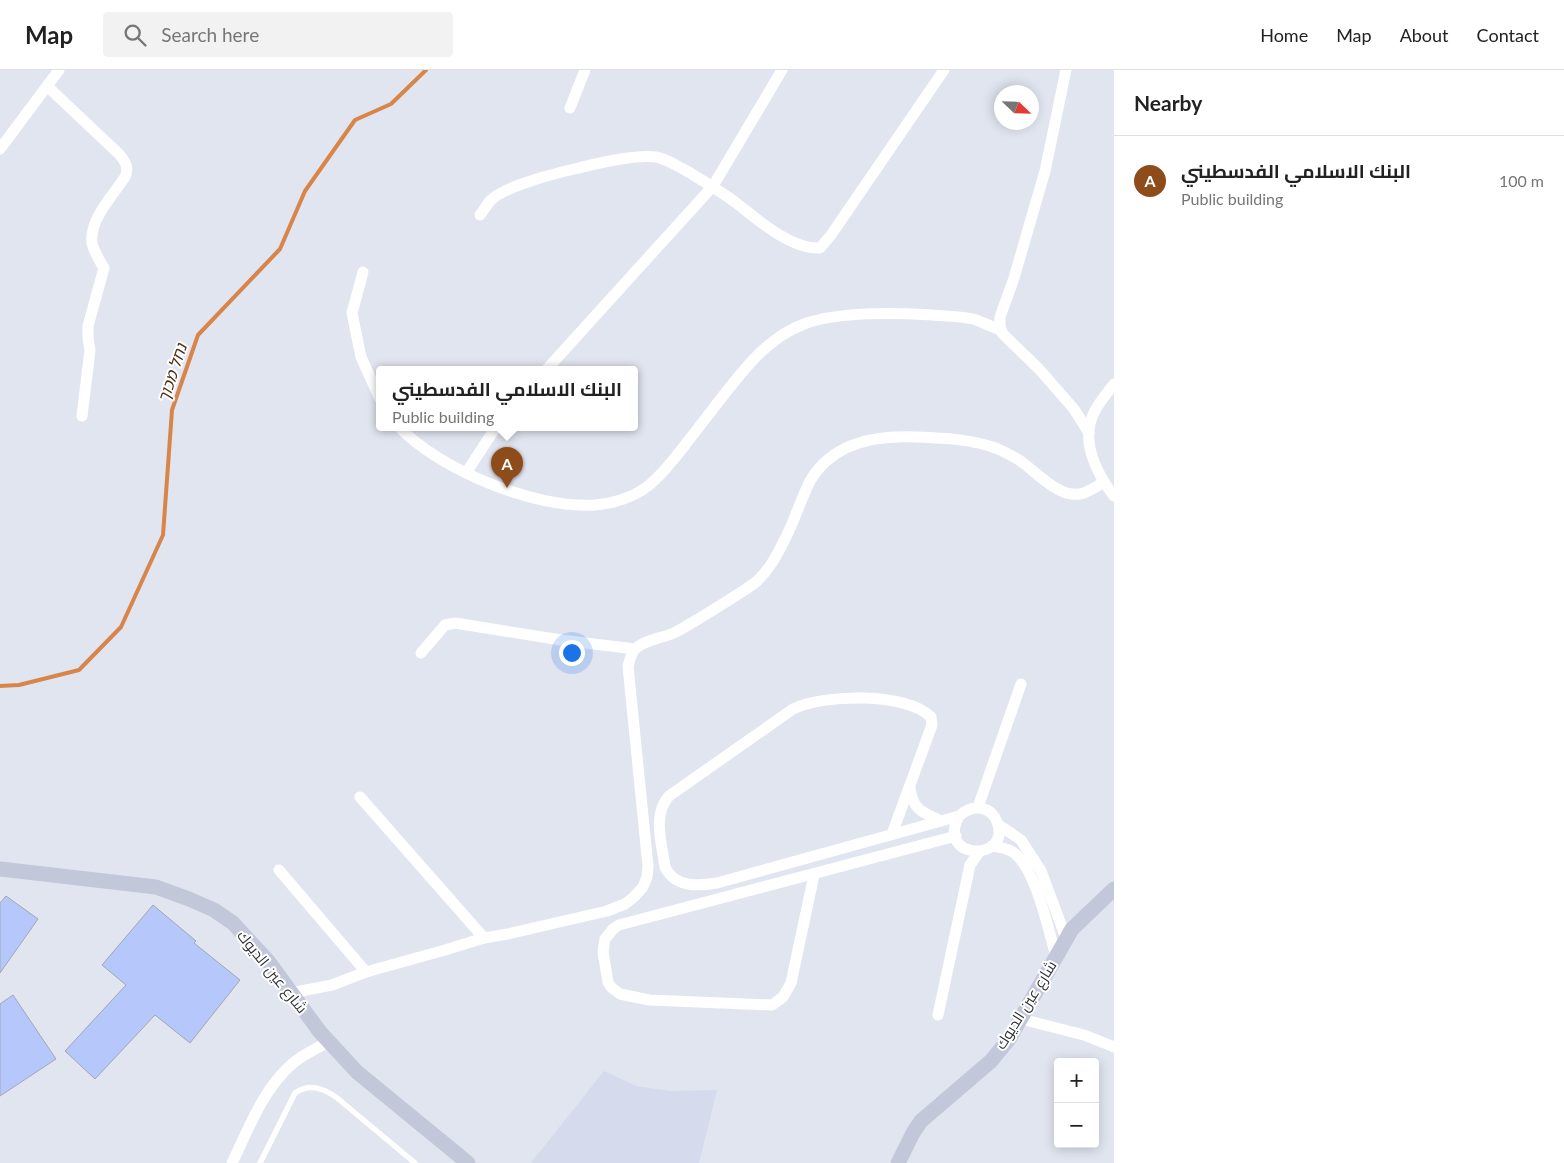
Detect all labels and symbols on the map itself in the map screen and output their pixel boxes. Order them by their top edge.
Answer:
north arrow [994,85,1039,130]
water label: נחל מכוך [153,340,191,405]
pin: A [491,447,523,488]
your location [559,640,585,666]
street label: شارع عين الديوك [232,926,312,1018]
street label: شارع عين الديوك [991,957,1062,1054]

